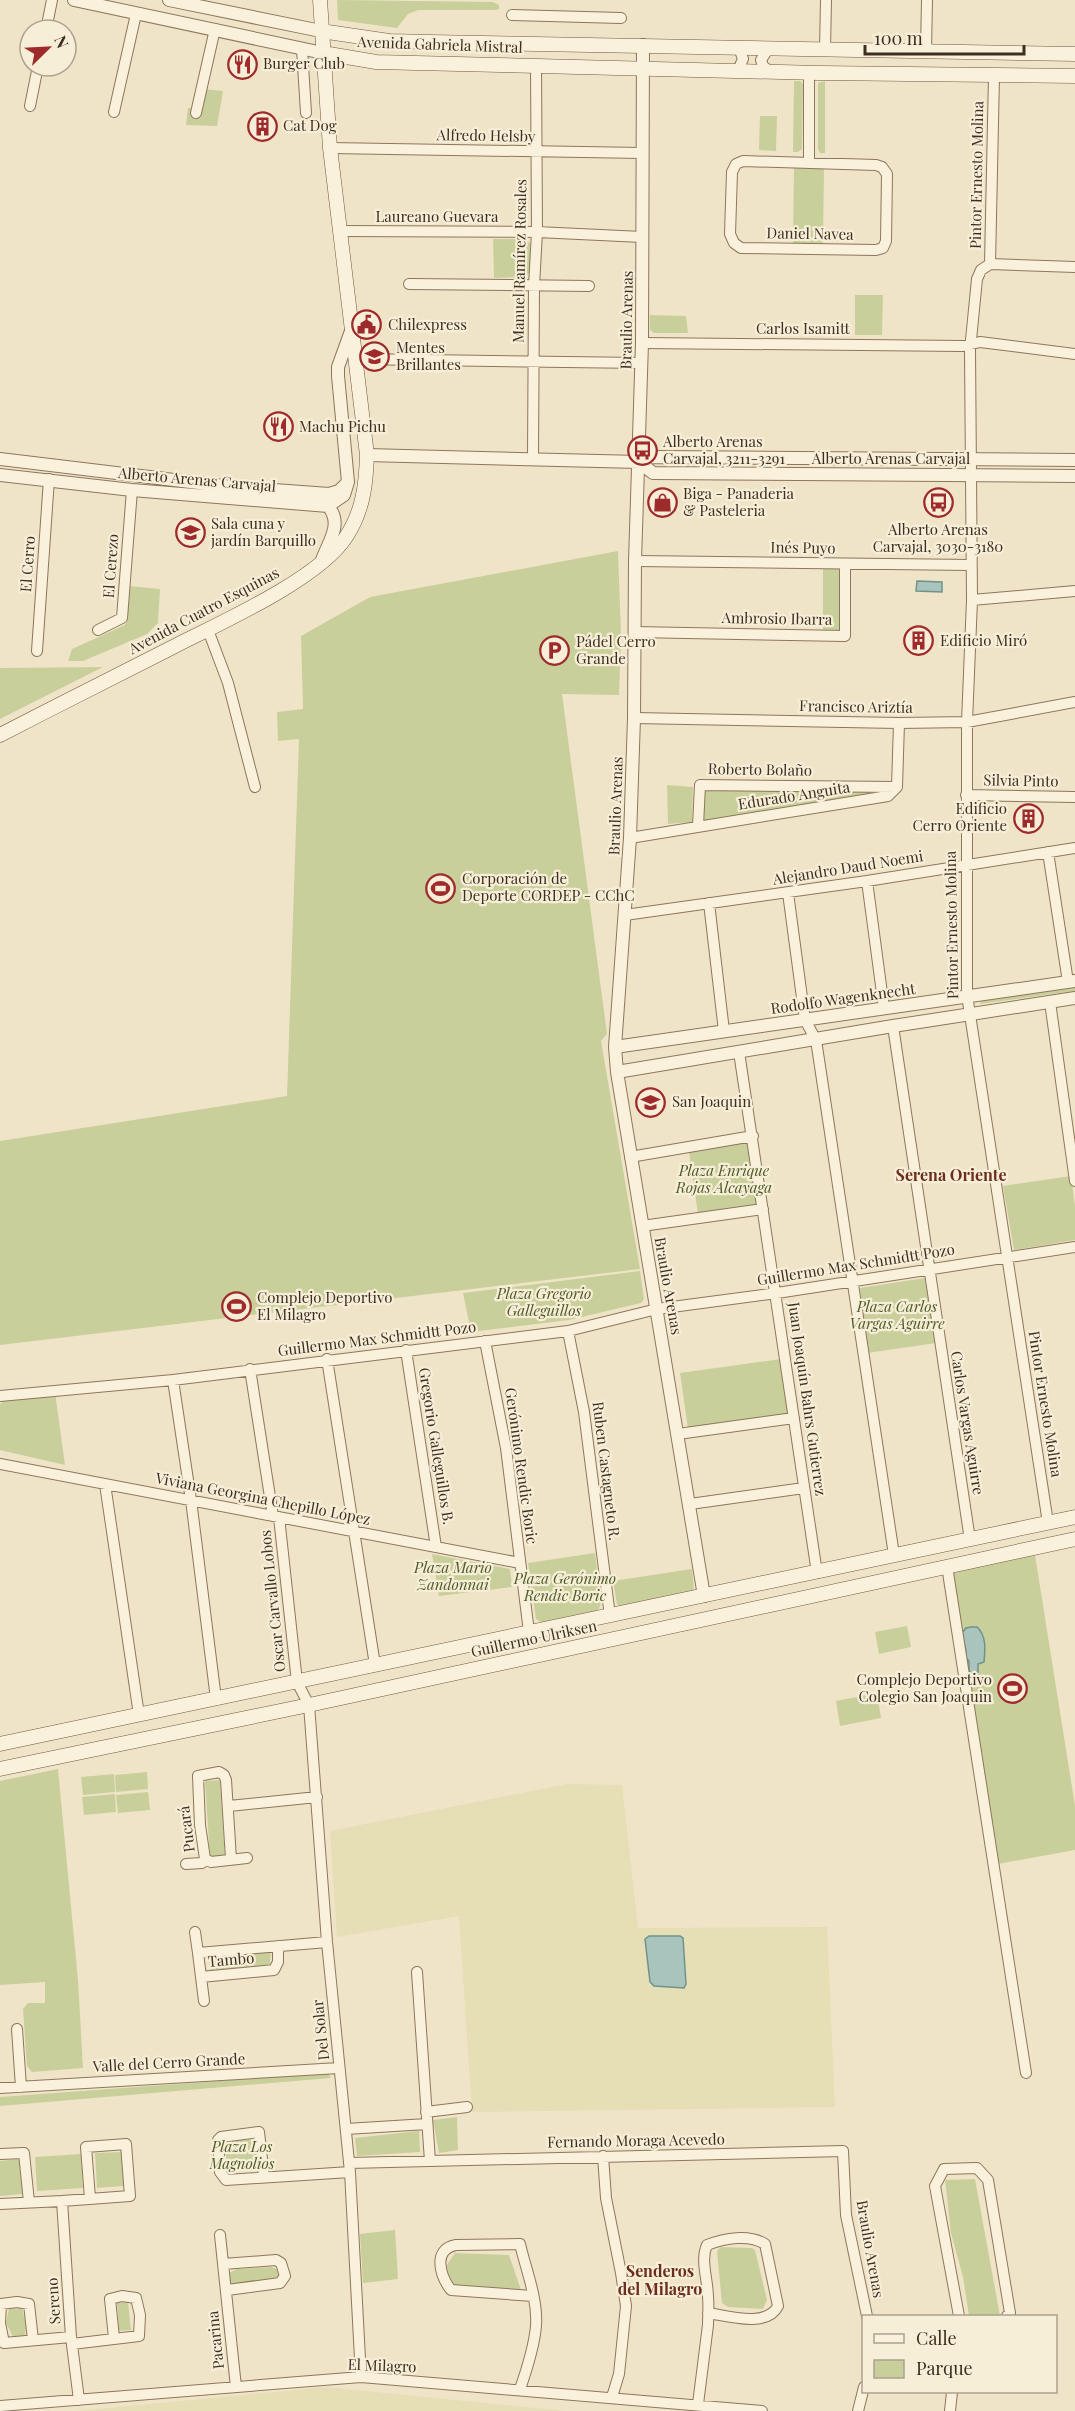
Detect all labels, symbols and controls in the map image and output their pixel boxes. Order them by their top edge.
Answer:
north arrow [18,18,78,78]
scale bar [865,18,1024,56]
text: 100 m [874,26,923,50]
street label: Avenida Gabriela Mistral [356,31,523,57]
text: N [50,32,74,52]
restaurant icon: Burger Club [226,48,258,80]
place label: Burger Club [263,53,345,73]
street label: Pintor Ernesto Molina [965,100,987,249]
building icon: Cat Dog [246,110,278,142]
place label: Cat Dog [283,115,337,135]
street label: Alfredo Helsby [435,124,536,146]
street label: Manuel Ramírez Rosales [508,179,530,343]
street label: Laureano Guevara [375,206,499,226]
street label: Daniel Navea [766,222,854,244]
street label: Braulio Arenas [615,270,637,370]
public building icon: Chilexpress [351,309,383,341]
place label: Chilexpress [388,314,467,334]
street label: Carlos Isamitt [756,318,851,338]
place label: Mentes Brillantes [396,337,461,374]
school or university icon: Mentes Brillantes [359,341,391,373]
restaurant icon: Machu Pichu [262,411,294,443]
place label: Machu Pichu [299,416,386,436]
place label: Alberto Arenas Carvajal, 3211-3291 [662,431,786,468]
bus stop icon: Alberto Arenas Carvajal, 3211-3291 [626,435,658,467]
street label: Alberto Arenas Carvajal [811,448,970,468]
street label: Alberto Arenas Carvajal [116,462,277,496]
place label: Biga - Panaderia & Pasteleria [683,483,795,520]
shop icon: Biga - Panaderia & Pasteleria [646,487,678,519]
bus stop icon: Alberto Arenas Carvajal, 3030-3180 [922,487,954,519]
place label: Sala cuna y jardín Barquillo [210,513,316,550]
school or university icon: Sala cuna y jardín Barquillo [174,517,206,549]
place label: Alberto Arenas Carvajal, 3030-3180 [873,519,1003,556]
street label: El Cerezo [98,533,122,599]
street label: El Cerro [15,535,39,593]
street label: Inés Puyo [770,536,836,558]
street label: Avenida Cuatro Esquinas [124,562,282,659]
street label: Ambrosio Ibarra [721,607,833,629]
building icon: Edificio Miró [903,625,935,657]
place label: Edificio Miró [940,630,1027,650]
place label: Pádel Cerro Grande [576,631,656,668]
parking icon: Pádel Cerro Grande [539,635,571,667]
street label: Francisco Ariztía [799,695,914,717]
street label: Braulio Arenas [603,756,627,856]
street label: Roberto Bolaño [708,758,812,780]
street label: Silvia Pinto [983,769,1059,791]
street label: Edurado Anguita [737,776,852,814]
place label: Edificio Cerro Oriente [912,798,1007,835]
building icon: Edificio Cerro Oriente [1012,802,1044,834]
street label: Alejandro Daud Noemi [770,845,925,889]
street label: Pintor Ernesto Molina [940,850,962,999]
place label: Corporación de Deporte CORDEP - CChC [462,868,635,905]
sports icon: Corporación de Deporte CORDEP - CChC [425,872,457,904]
street label: Rodolfo Wagenknecht [769,978,917,1018]
school or university icon: San Joaquin [635,1086,667,1118]
place label: San Joaquin [672,1091,751,1111]
park label: Plaza Enrique Rojas Alcayaga [675,1160,772,1197]
district label: Serena Oriente [896,1164,1006,1185]
street label: Braulio Arenas [651,1235,687,1336]
street label: Guillermo Max Schmidtt Pozo [756,1239,956,1290]
park label: Plaza Gregorio Galleguillos [496,1283,591,1320]
place label: Complejo Deportivo El Milagro [257,1287,392,1324]
sports icon: Complejo Deportivo El Milagro [220,1291,252,1323]
park label: Plaza Carlos Vargas Aguirre [849,1296,945,1333]
street label: Juan Joaquín Bahrs Gutierrez [784,1300,831,1497]
street label: Guillermo Max Schmidtt Pozo [277,1316,477,1360]
street label: Pintor Ernesto Molina [1025,1329,1068,1479]
street label: Carlos Vargas Aguirre [947,1349,989,1496]
street label: Gregorio Galleguillos B. [415,1366,459,1526]
street label: Gerónimo Rendic Boric [501,1386,543,1545]
street label: Ruben Castagneto R. [589,1400,625,1541]
street label: Viviana Georgina Chepillo López [153,1467,372,1529]
street label: Oscar Carvallo Lobos [255,1529,289,1673]
park label: Plaza Mario Zandonnai [413,1557,492,1594]
park label: Plaza Gerónimo Rendic Boric [513,1568,616,1605]
street label: Guillermo Ulriksen [469,1615,599,1661]
place label: Complejo Deportivo Colegio San Joaquin [857,1669,992,1706]
sports icon: Complejo Deportivo Colegio San Joaquin [997,1673,1029,1705]
street label: Pucará [173,1804,199,1853]
street label: Tambo [207,1947,255,1971]
street label: Del Solar [307,1998,333,2062]
street label: Valle del Cerro Grande [91,2048,246,2076]
street label: Fernando Moraga Acevedo [547,2128,725,2152]
park label: Plaza Los Magnolios [209,2136,275,2173]
street label: Braulio Arenas [853,2198,889,2299]
district label: Senderos del Milagro [618,2260,702,2299]
street label: Sereno [41,2277,65,2325]
street label: Pacarina [202,2309,228,2370]
legend [862,2315,1057,2393]
text: Calle [916,2326,957,2350]
street label: El Milagro [347,2354,417,2376]
text: Parque [916,2356,973,2380]

